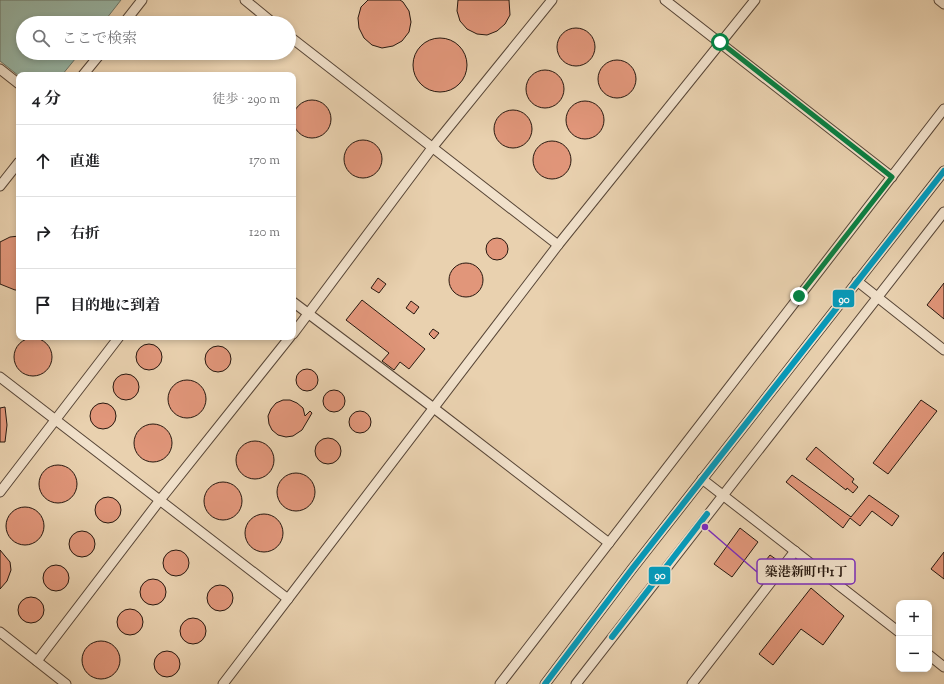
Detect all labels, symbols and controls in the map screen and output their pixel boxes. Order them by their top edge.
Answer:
search box [16,16,296,60]
icon: search [30,27,52,49]
text: ここで検索 [62,29,137,50]
route start [711,33,729,51]
text: 4 分 [32,88,61,112]
text: 徒歩 · 290 m [212,91,280,109]
icon: ahead [32,150,54,172]
text: 直進 [70,152,100,173]
text: 170 m [249,152,280,170]
icon: right [32,222,54,244]
text: 右折 [70,224,100,245]
text: 120 m [249,224,280,242]
route end [790,287,808,305]
line badge: 90 [832,289,855,308]
text: 90 [838,292,850,308]
icon: arrive [32,294,54,316]
text: 目的地に到着 [70,296,160,317]
callout: 築港新町中1丁 [757,559,855,584]
text: 築港新町中1丁 [765,564,847,582]
line badge: 90 [648,566,671,585]
text: 90 [654,568,666,584]
map controls [896,600,932,672]
button: + [896,600,932,636]
button: − [896,636,932,672]

